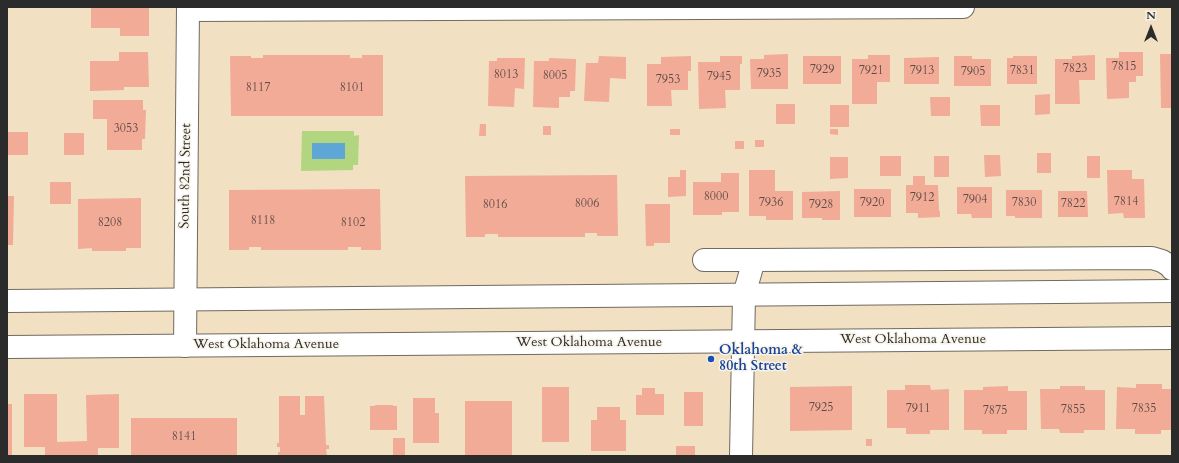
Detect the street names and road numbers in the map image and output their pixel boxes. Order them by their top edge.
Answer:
street label: South 82nd Street [177,123,195,229]
street label: West Oklahoma Avenue [840,332,986,348]
street label: West Oklahoma Avenue [516,335,662,351]
street label: West Oklahoma Avenue [193,337,339,353]

